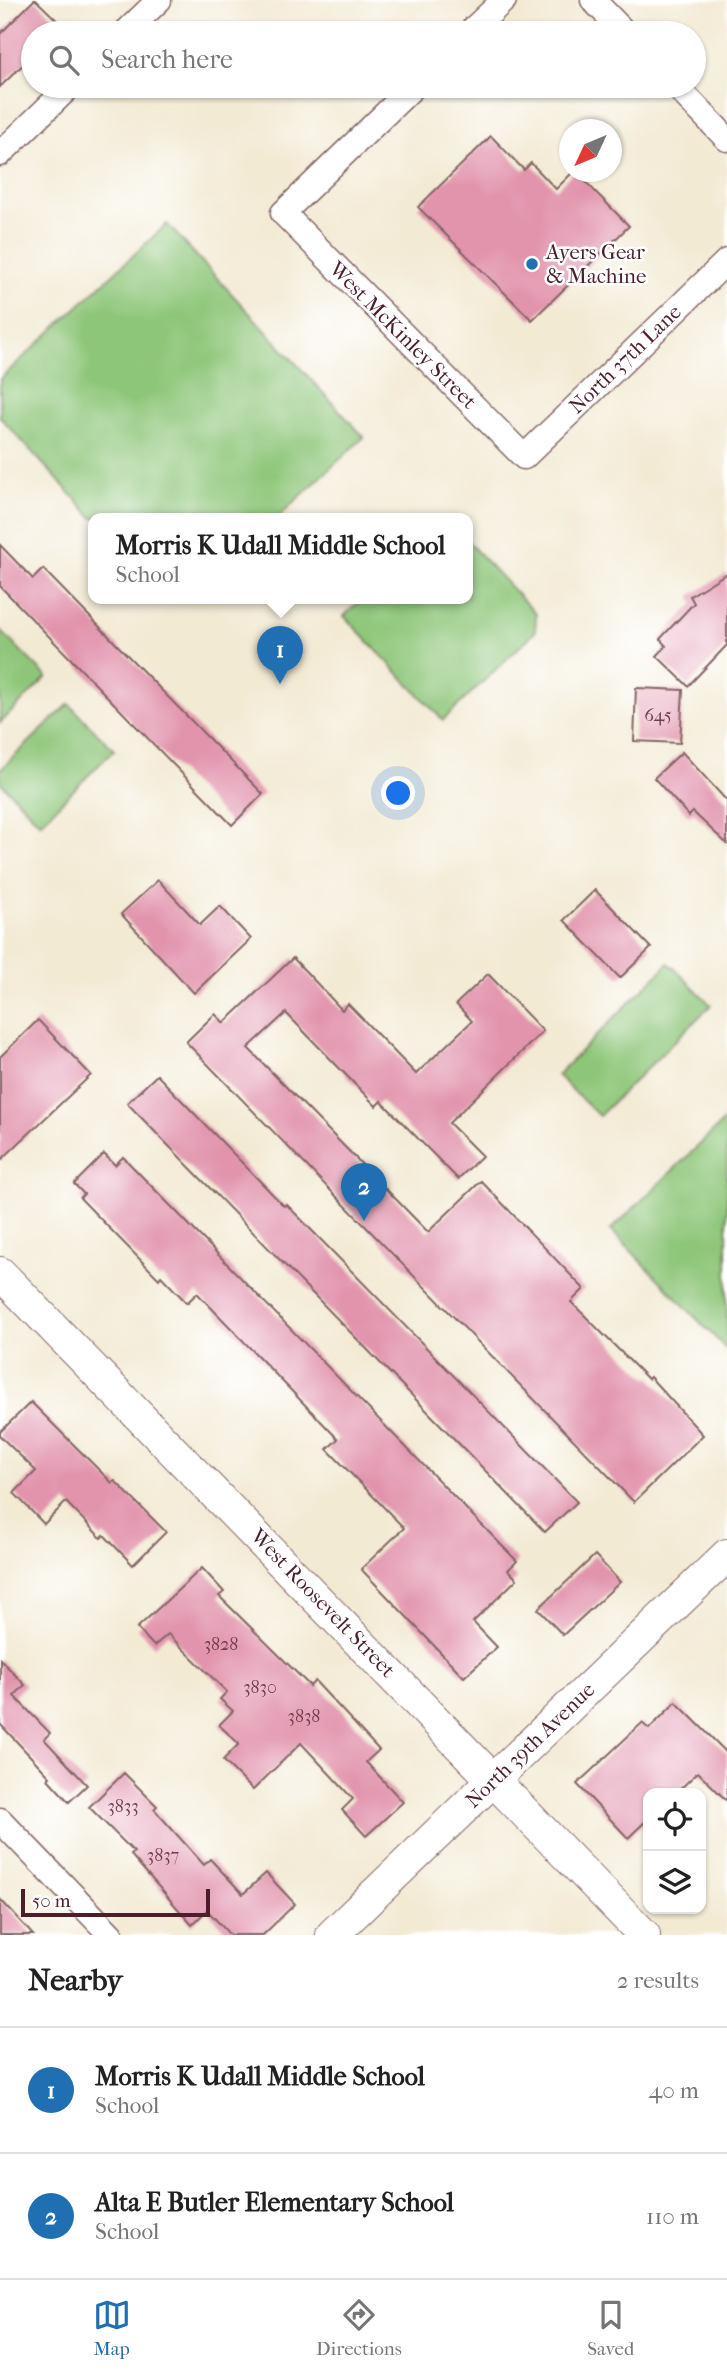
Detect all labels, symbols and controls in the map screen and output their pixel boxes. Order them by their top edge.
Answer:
search box [21,21,706,98]
icon: search [45,41,83,79]
text: Search here [101,44,233,75]
north arrow [559,119,622,182]
place label: Ayers Gear & Machine [545,240,646,288]
street label: West McKinley Street [324,256,482,414]
marker: Ayers Gear & Machine [524,256,540,272]
street label: North 37th Lane [564,300,686,418]
popup [88,513,473,604]
text: Morris K Udall Middle School [116,530,445,561]
text: School [116,561,180,588]
pin: 1 [257,626,303,684]
house number: 645 [644,705,672,726]
your location [381,776,415,810]
pin: 2 [341,1163,387,1221]
street label: West Roosevelt Street [245,1523,400,1683]
house number: 3828 [204,1634,238,1655]
house number: 3830 [243,1677,277,1698]
street label: North 39th Avenue [460,1677,600,1813]
house number: 3838 [288,1706,320,1727]
map controls [643,1788,706,1914]
button: locate [643,1788,706,1851]
house number: 3833 [107,1796,139,1817]
house number: 3837 [147,1845,180,1866]
button: layers [643,1851,706,1914]
scale bar [21,1886,210,1918]
text: 50 m [32,1890,71,1912]
text: Nearby [28,1963,123,1998]
text: 2 results [617,1967,699,1994]
text: Morris K Udall Middle School [95,2061,425,2092]
text: 1 [47,2077,55,2104]
text: 40 m [649,2077,699,2104]
text: School [95,2092,159,2119]
text: Alta E Butler Elementary School [95,2187,454,2218]
text: 2 [45,2203,57,2230]
text: 110 m [646,2203,699,2230]
text: School [95,2218,159,2245]
tab: Map [93,2296,131,2360]
tab: Directions [316,2296,402,2360]
tab: Saved [587,2296,634,2360]

